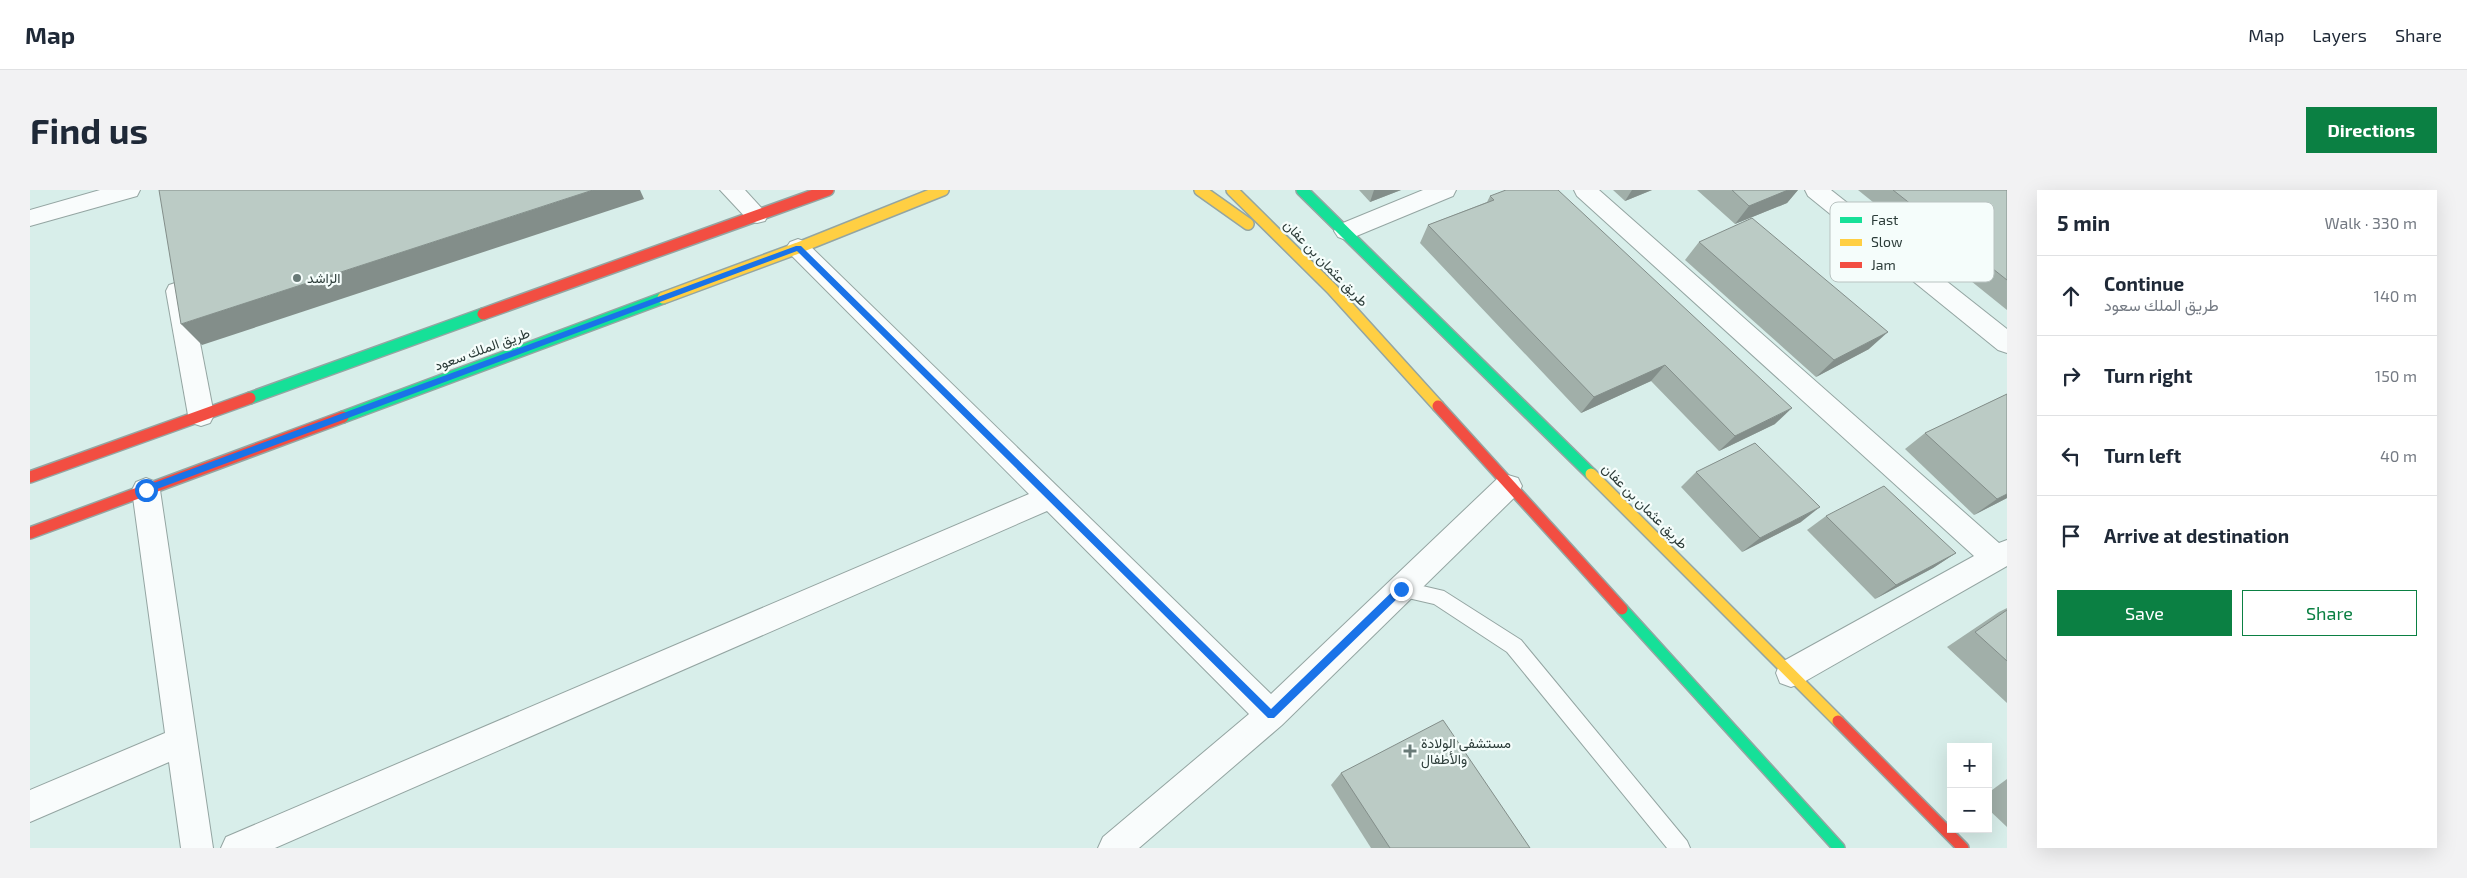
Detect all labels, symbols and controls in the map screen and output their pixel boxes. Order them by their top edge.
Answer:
text: Map [25,20,75,49]
text: Map [2248,24,2284,46]
text: Layers [2312,24,2367,46]
text: Share [2395,24,2442,46]
button: Directions [2306,107,2437,153]
text: Find us [30,109,148,151]
legend [1830,202,1994,282]
text: 5 min [2057,210,2110,235]
text: Fast [1871,211,1898,228]
text: Walk · 330 m [2325,213,2417,232]
street label: طريق عثمان بن عفان [1280,216,1372,310]
text: Slow [1871,233,1903,250]
text: Jam [1871,256,1896,273]
place label: الراشد [307,269,340,287]
marker: الراشد [291,272,303,284]
text: Continue [2104,272,2184,295]
icon: ahead [2057,282,2085,310]
text: 140 m [2374,286,2417,305]
text: طريق الملك سعود [2104,295,2219,314]
street label: طريق الملك سعود [432,323,532,375]
icon: right [2057,362,2085,390]
text: Turn right [2104,364,2192,387]
text: 150 m [2375,366,2417,385]
icon: left [2057,442,2085,470]
text: Turn left [2104,444,2181,467]
text: 40 m [2380,446,2417,465]
street label: طريق عثمان بن عفان [1598,459,1692,553]
route start [135,479,158,502]
icon: arrive [2057,522,2085,550]
text: Arrive at destination [2104,524,2289,547]
route end [1390,578,1413,601]
button: Save [2057,590,2232,636]
button: Share [2242,590,2417,636]
place label: مستشفى الولادة والأطفال [1421,734,1511,769]
map controls [1947,743,1992,833]
button: + [1947,743,1992,788]
marker: مستشفى الولادة والأطفال [1403,744,1417,758]
button: − [1947,788,1992,833]

